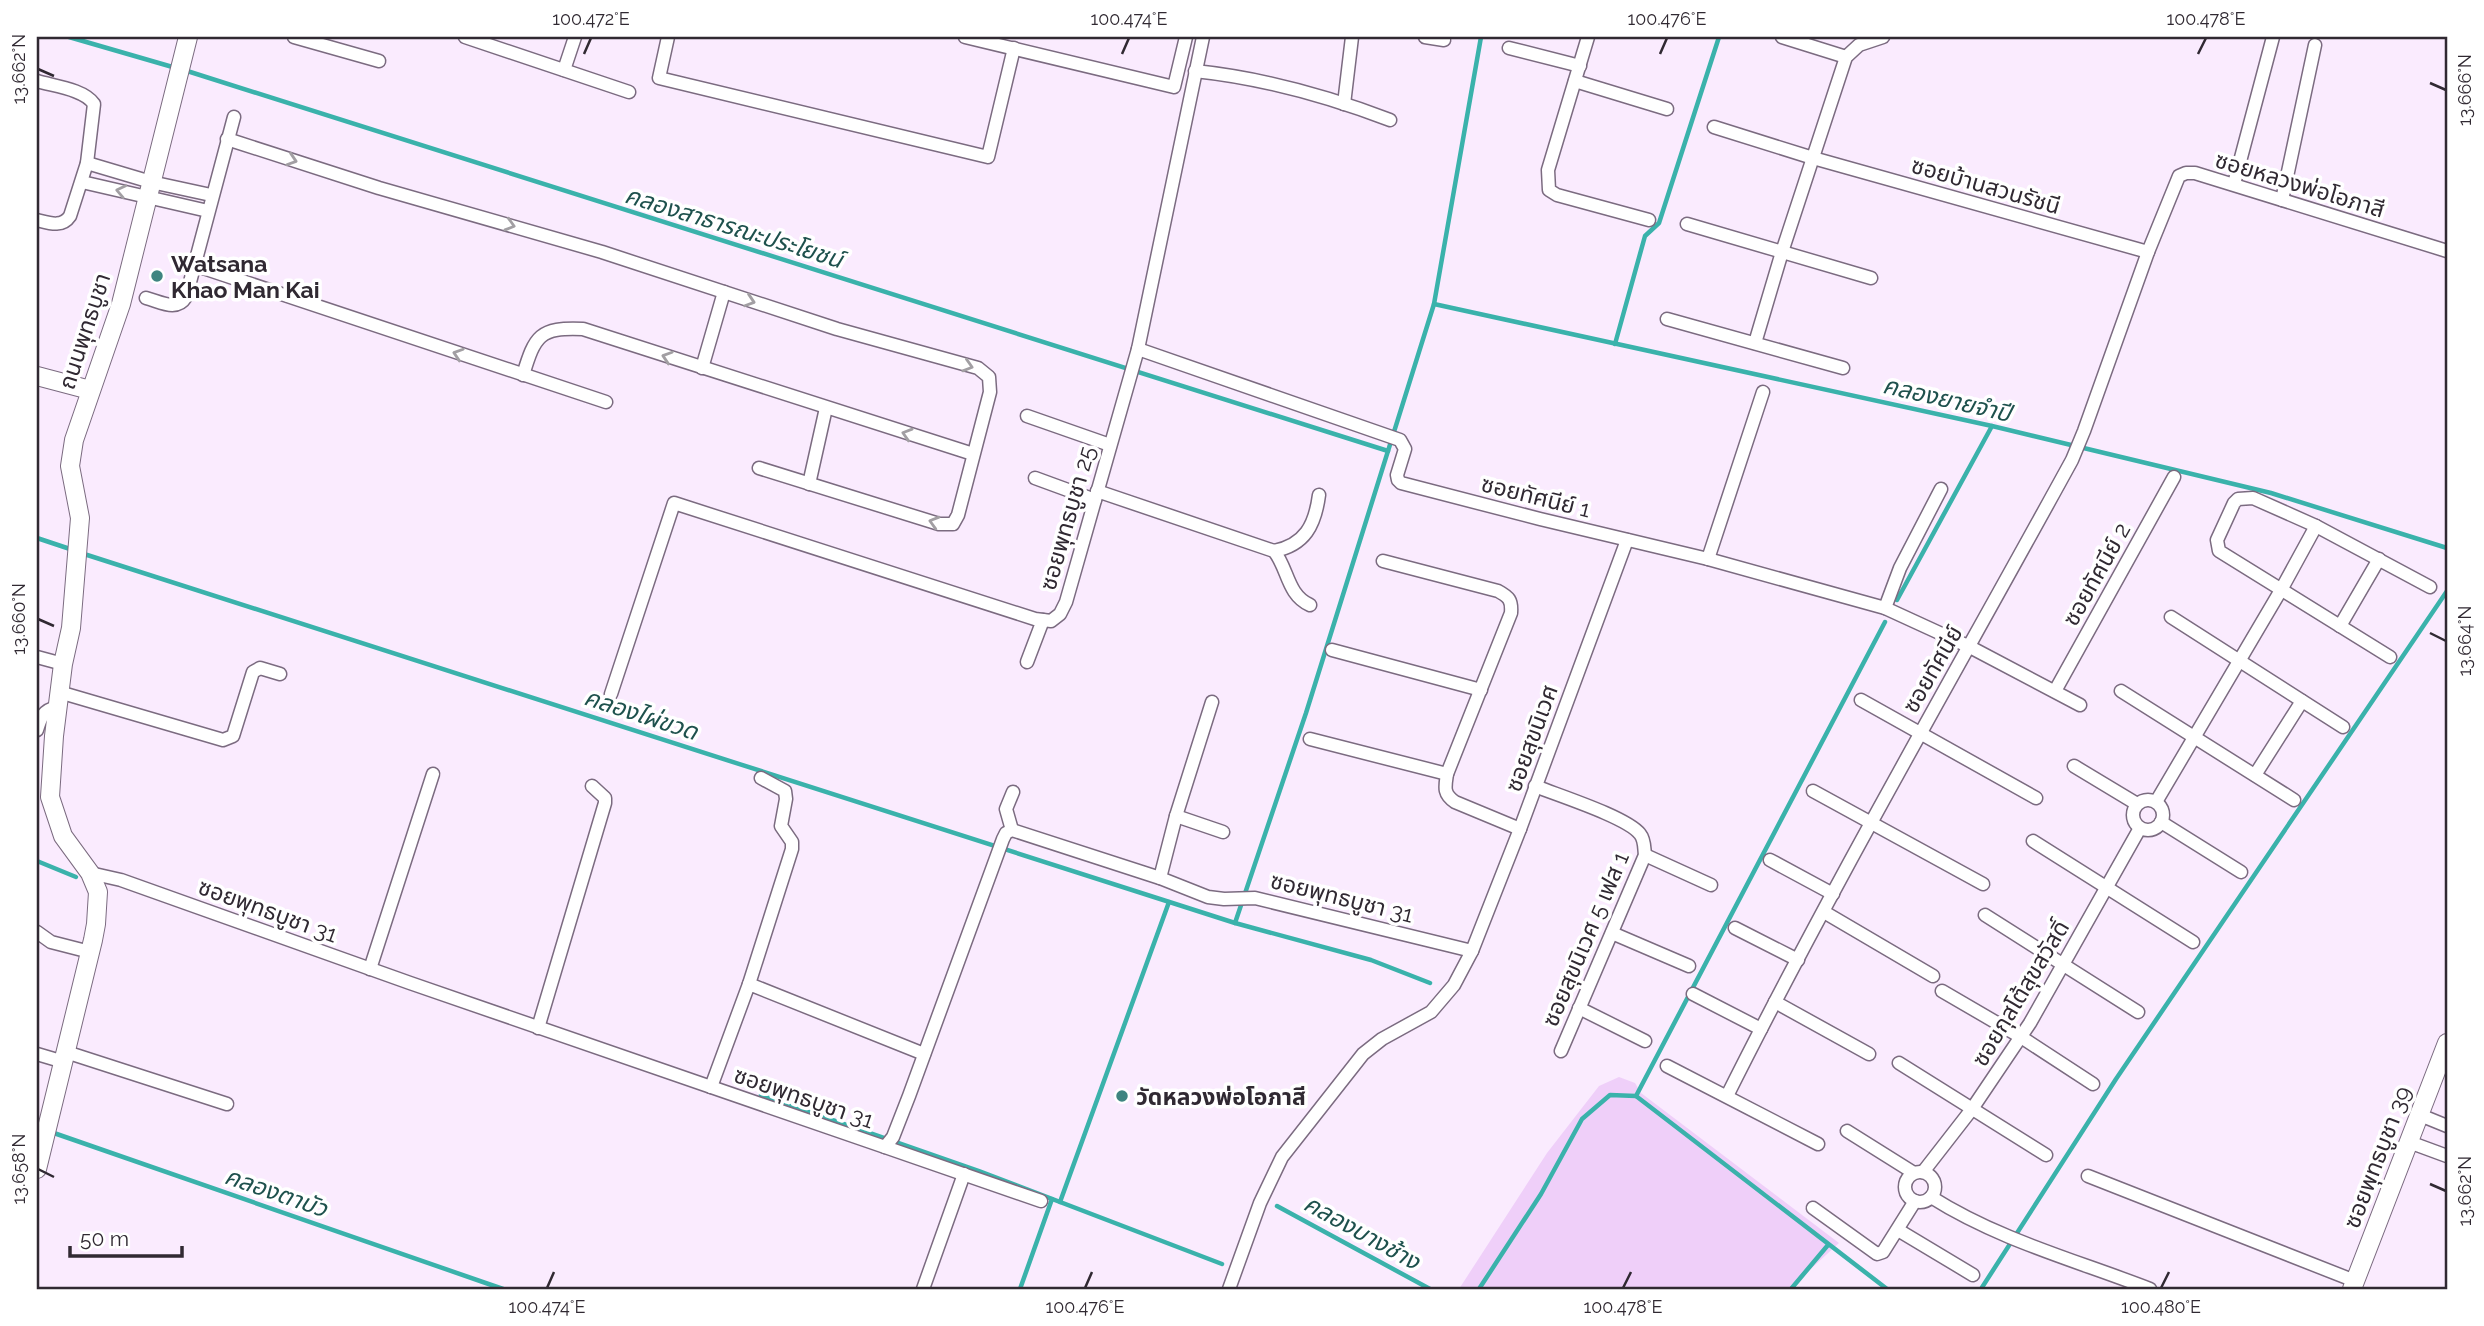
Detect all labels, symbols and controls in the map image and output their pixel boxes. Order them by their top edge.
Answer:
text: 100.472°E [552,8,630,29]
text: 100.474°E [1091,8,1168,29]
text: 100.476°E [1627,8,1707,29]
text: 100.478°E [2167,8,2245,29]
text: 13.662°N [8,34,29,104]
text: 13.666°N [2454,54,2475,126]
street label: ซอยหลวงพ่อโอภาสี [2212,145,2388,223]
street label: ซอยบ้านสวนรัชนี [1908,151,2064,219]
one-way arrow [285,152,298,166]
water label: คลองสาธารณะประโยชน์ [622,180,850,275]
one-way arrow [115,184,127,199]
one-way arrow [504,217,516,232]
place label: Watsana Khao Man Kai [171,250,320,303]
marker: Watsana Khao Man Kai [149,268,165,284]
street label: ถนนพุทธบูชา [53,270,117,393]
one-way arrow [744,293,756,307]
one-way arrow [452,348,464,362]
one-way arrow [662,350,674,365]
one-way arrow [961,358,974,372]
water label: คลองยายจำปี [1880,370,2017,429]
one-way arrow [902,427,914,442]
street label: ซอยพุทธบูชา 25 [1034,443,1102,594]
street label: ซอยทัศนีย์ 1 [1479,469,1594,523]
one-way arrow [928,515,940,530]
street label: ซอยทัศนีย์ 2 [2057,518,2135,630]
text: 13.660°N [8,583,29,655]
text: 13.664°N [2454,606,2475,676]
street label: ซอยทัศนีย์ [1896,621,1968,717]
street label: ซอยสุขนิเวศ [1499,681,1564,795]
water label: คลองไผ่ขวด [581,682,703,746]
street label: ซอยสุขนิเวศ 5 เฟส 1 [1536,848,1635,1031]
street label: ซอยพุทธบูชา 31 [1267,866,1416,930]
street label: ซอยพุทธบูชา 31 [194,872,341,950]
street label: ซอยกุสโต้สุขสวัสดิ์ [1966,915,2075,1071]
street label: ซอยพุทธบูชา 31 [730,1060,878,1135]
street label: ซอยพุทธบูชา 39 [2338,1082,2418,1232]
place label: วัดหลวงพ่อโอภาสี [1136,1083,1306,1110]
marker: วัดหลวงพ่อโอภาสี [1114,1088,1130,1104]
text: 13.658°N [8,1134,29,1204]
text: 13.662°N [2454,1156,2475,1226]
water label: คลองตาบัว [221,1161,332,1223]
water label: คลองบางช้าง [1299,1188,1426,1276]
scale bar [70,1214,182,1258]
text: 50 m [80,1226,129,1251]
text: 100.474°E [509,1296,586,1317]
text: 100.476°E [1045,1296,1125,1317]
text: 100.478°E [1584,1296,1662,1317]
text: 100.480°E [2121,1296,2201,1317]

